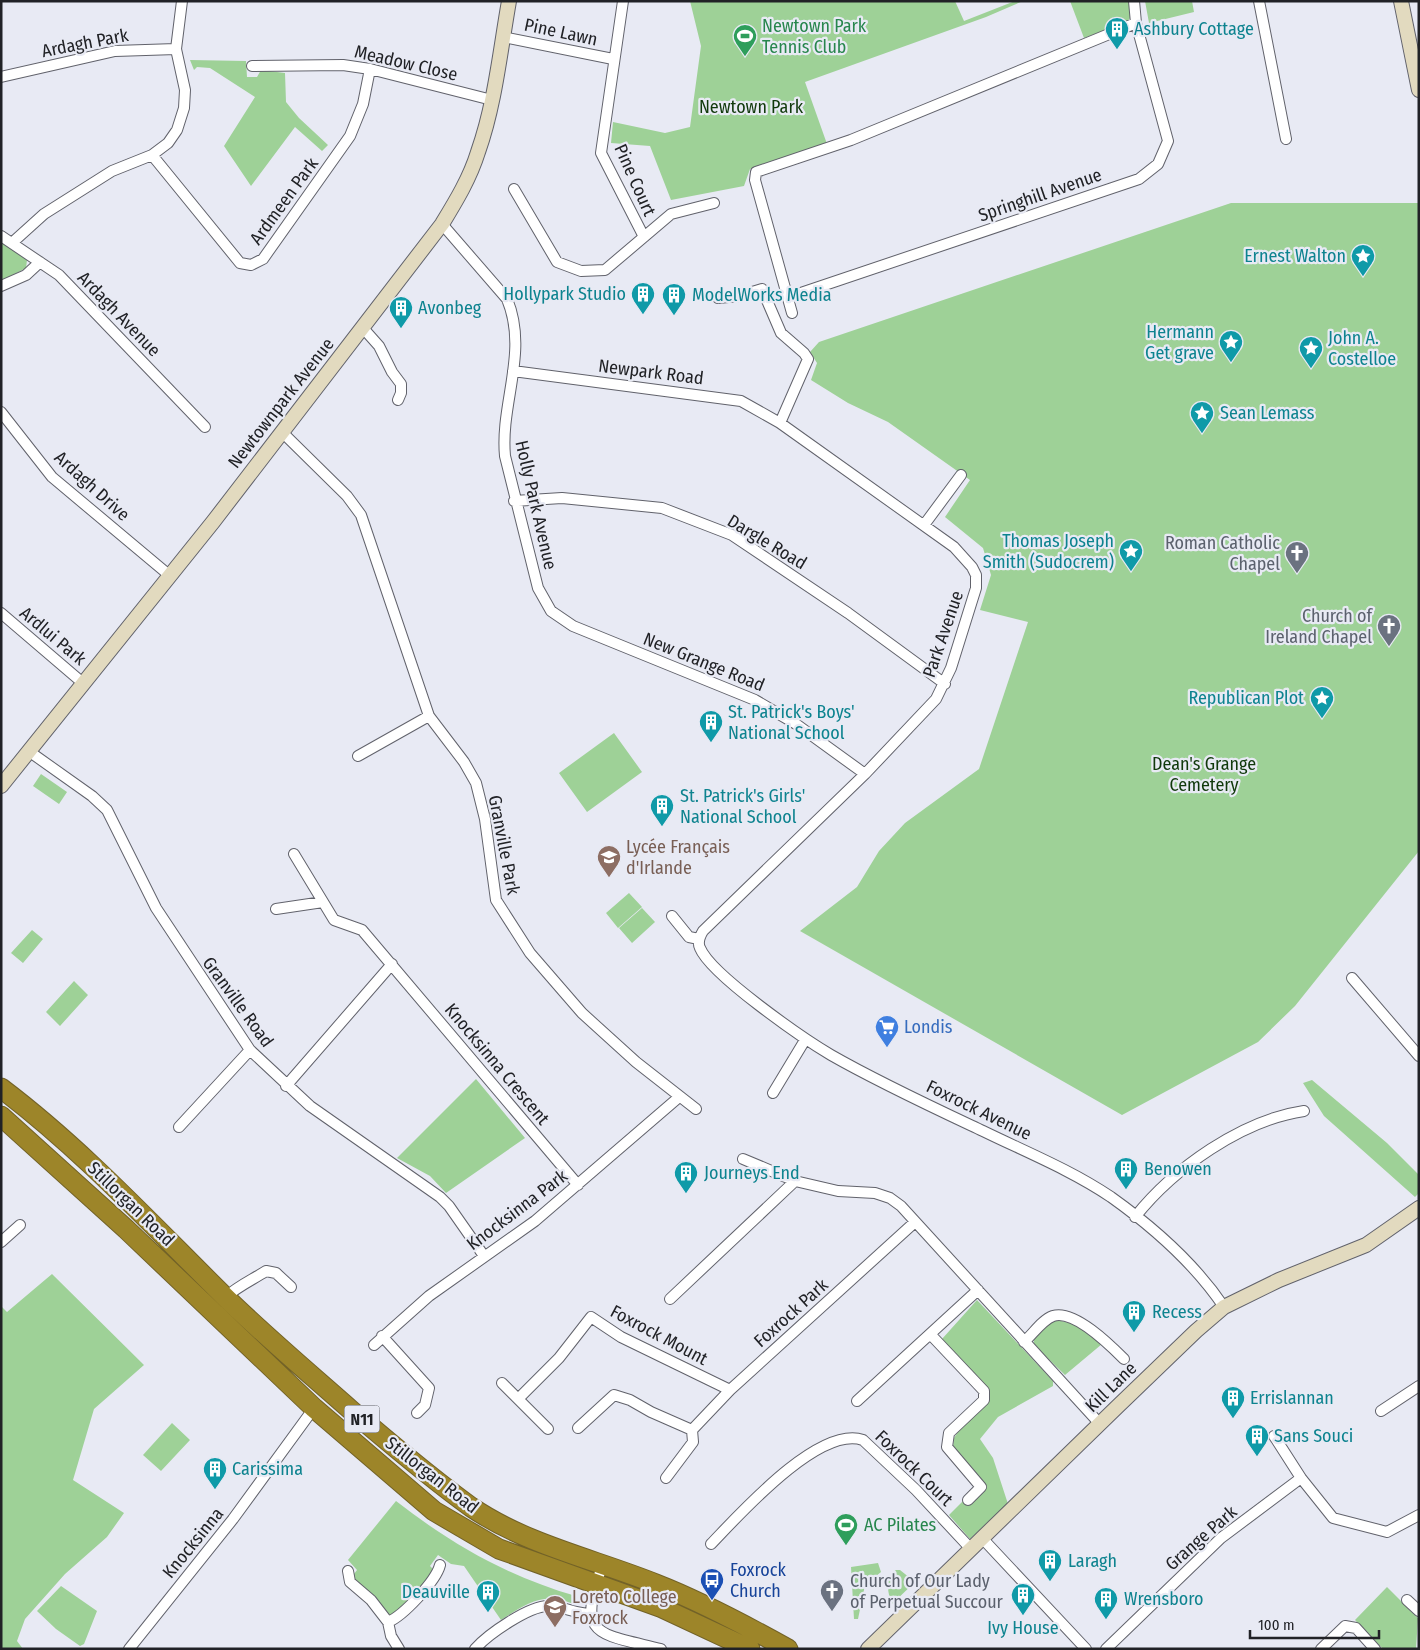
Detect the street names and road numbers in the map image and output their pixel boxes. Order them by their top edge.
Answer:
street label: Pine Lawn [522,14,600,50]
street label: Ardagh Park [40,24,131,62]
street label: Meadow Close [352,40,460,86]
street label: Pine Court [609,141,661,219]
street label: Ardmeen Park [245,153,323,249]
street label: Springhill Avenue [975,164,1105,226]
street label: Ardagh Avenue [73,267,165,361]
street label: Newtownpark Avenue [223,333,339,472]
street label: Newpark Road [597,355,705,389]
street label: Holly Park Avenue [510,438,562,572]
street label: Ardagh Drive [50,446,134,526]
street label: Dargle Road [723,510,811,574]
street label: Park Avenue [918,588,968,680]
street label: Ardlui Park [15,602,91,670]
street label: New Grange Road [640,628,768,696]
street label: Granville Park [484,793,525,897]
street label: Granville Road [198,952,278,1052]
street label: Knocksinna Crescent [440,999,554,1129]
street label: Foxrock Avenue [923,1075,1035,1145]
street label: Stillorgan Road [83,1157,179,1251]
street label: Knocksinna Park [462,1165,572,1255]
street label: Foxrock Park [749,1274,833,1352]
street label: Foxrock Mount [607,1300,712,1370]
street label: Kill Lane [1081,1357,1141,1417]
road number: N11 [344,1406,380,1432]
street label: Foxrock Court [870,1425,958,1511]
street label: Stillorgan Road [381,1432,483,1518]
street label: Grange Park [1161,1501,1242,1575]
street label: Knocksinna [158,1503,228,1583]

